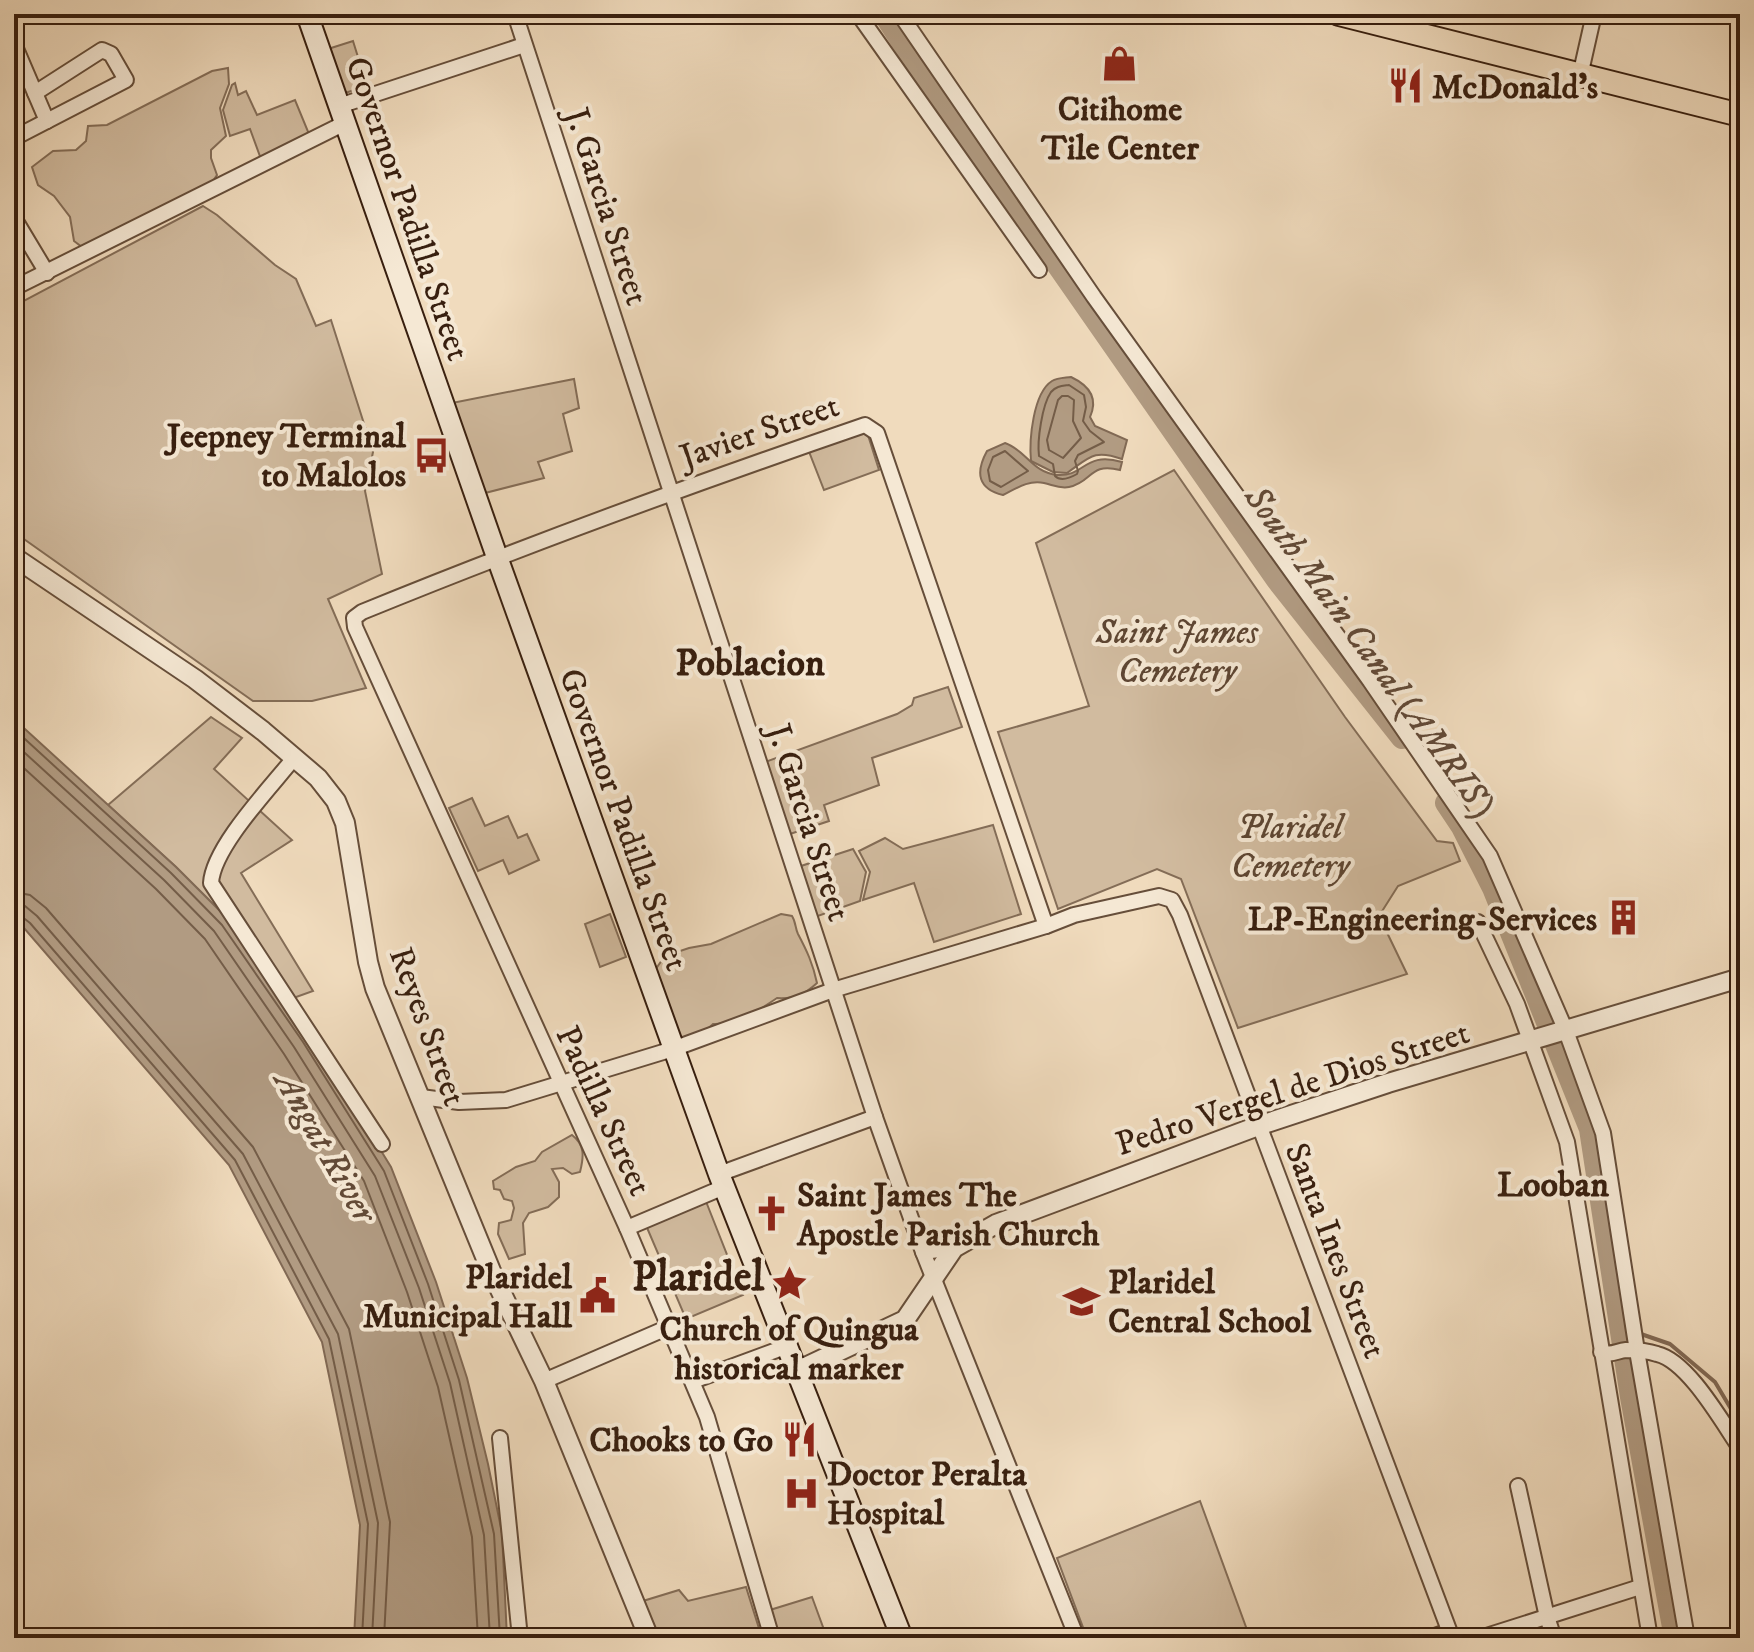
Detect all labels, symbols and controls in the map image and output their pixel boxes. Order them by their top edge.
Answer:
shop icon: Citihome Tile Center [1101,45,1139,83]
street label: Governor Padilla Street [335,51,479,366]
restaurant icon: McDonald's [1387,67,1425,105]
place label: McDonald's [1432,67,1598,109]
place label: Citihome Tile Center [1040,89,1199,170]
street label: J. Garcia Street [554,100,658,310]
street label: Javier Street [672,385,845,480]
place label: Jeepney Terminal to Malolos [163,416,407,497]
bus stop icon: Jeepney Terminal to Malolos [413,436,451,474]
water label: South Main Canal (AMRIS) [1233,476,1505,826]
park label: Saint James Cemetery [1095,612,1259,693]
district label: Poblacion [675,640,825,688]
street label: Governor Padilla Street [549,663,697,977]
street label: J. Garcia Street [756,716,860,926]
park label: Plaridel Cemetery [1231,807,1351,888]
place label: LP-Engineering-Services [1248,899,1597,941]
building icon: LP-Engineering-Services [1604,899,1642,937]
street label: Reyes Street [379,942,475,1112]
street label: Pedro Vergel de Dios Street [1110,1012,1475,1166]
street label: Padilla Street [546,1019,661,1203]
water label: Angat River [262,1060,388,1234]
street label: Santa Ines Street [1275,1137,1396,1364]
district label: Looban [1497,1163,1609,1208]
place label: Saint James The Apostle Parish Church [796,1175,1100,1256]
church icon: Saint James The Apostle Parish Church [752,1195,790,1233]
district label: Plaridel [632,1252,765,1304]
place label: Plaridel Municipal Hall [363,1257,573,1338]
place label: Plaridel Central School [1108,1262,1312,1343]
place icon: Church of Quingua historical marker [770,1265,808,1303]
public building icon: Plaridel Municipal Hall [579,1277,617,1315]
school or university icon: Plaridel Central School [1063,1282,1101,1320]
place label: Church of Quingua historical marker [659,1309,919,1390]
place label: Chooks to Go [589,1420,773,1462]
restaurant icon: Chooks to Go [780,1420,818,1458]
place label: Doctor Peralta Hospital [827,1454,1027,1535]
hospital icon: Doctor Peralta Hospital [782,1474,820,1512]

